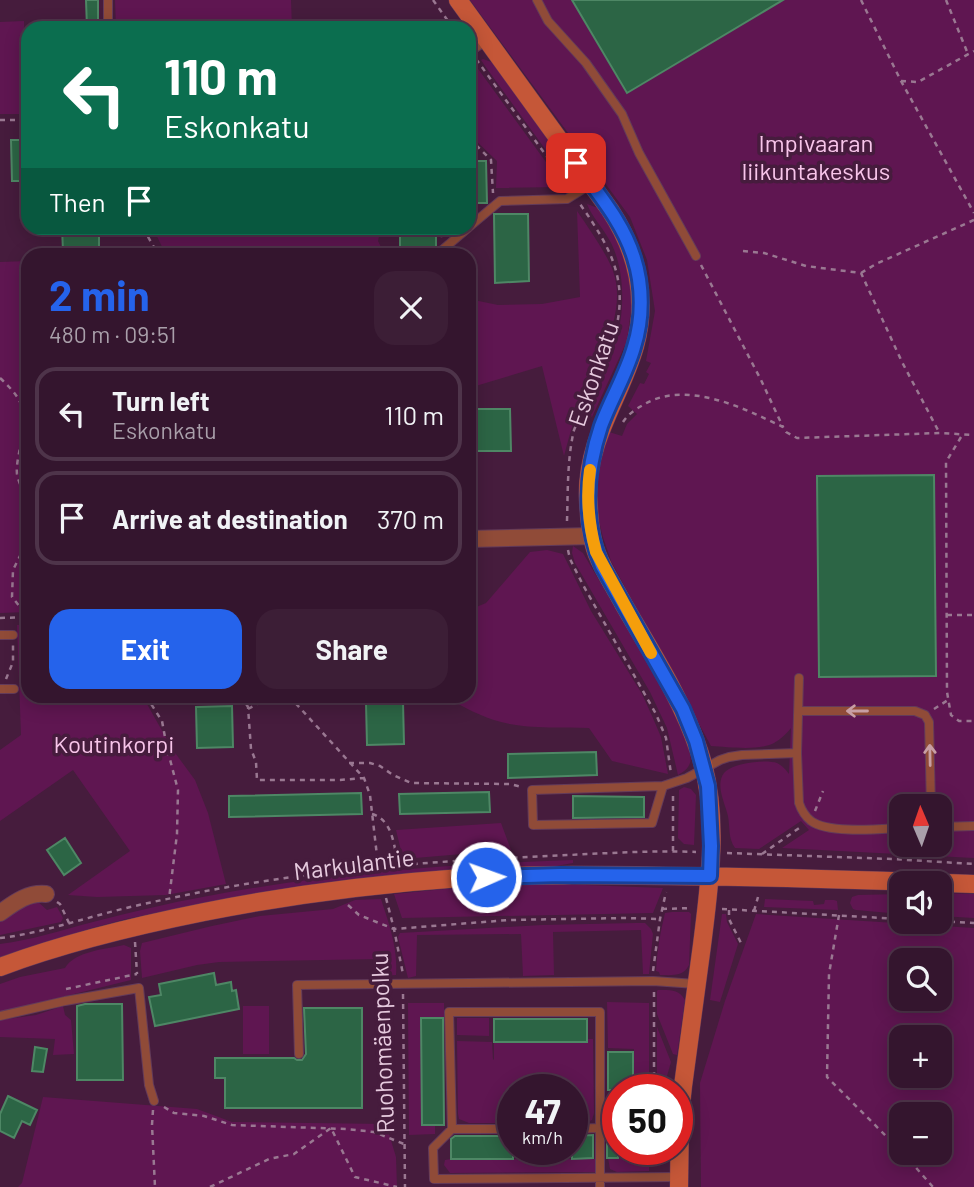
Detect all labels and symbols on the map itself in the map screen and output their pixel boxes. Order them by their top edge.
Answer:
park label: Impivaaran liikuntakeskus [742,128,890,185]
pin [546,133,606,193]
street label: Eskonkatu [561,317,624,430]
one-way arrow [846,704,869,718]
park label: Koutinkorpi [54,729,174,758]
one-way arrow [923,743,937,766]
north arrow [889,794,952,858]
position arrow [449,840,523,914]
street label: Markulantie [292,842,416,885]
street label: Ruohomäenpolku [364,952,399,1134]
speed limit sign: 50 [602,1074,693,1165]

